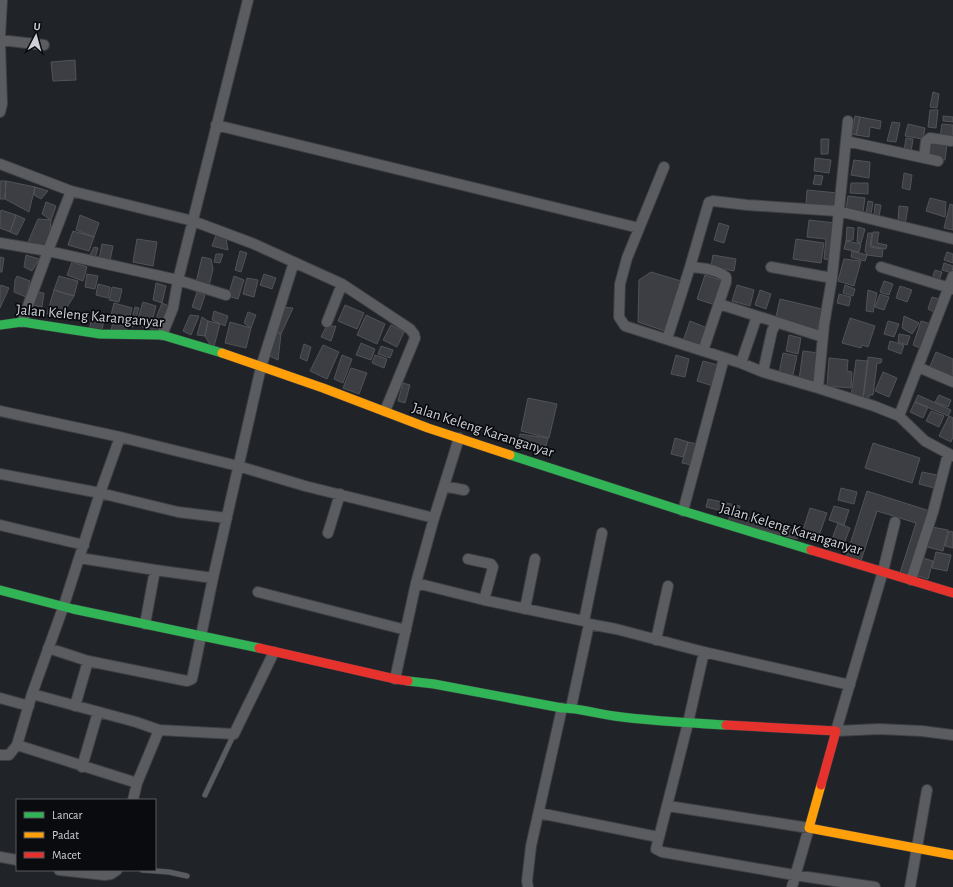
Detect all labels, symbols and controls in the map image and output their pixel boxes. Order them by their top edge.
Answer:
north arrow [16,16,56,56]
text: U [33,21,41,32]
street label: Jalan Keleng Karanganyar [16,302,165,330]
street label: Jalan Keleng Karanganyar [410,400,556,460]
street label: Jalan Keleng Karanganyar [718,500,864,558]
legend [16,799,156,871]
text: Lancar [52,809,83,821]
text: Padat [52,829,79,841]
text: Macet [52,849,81,861]

